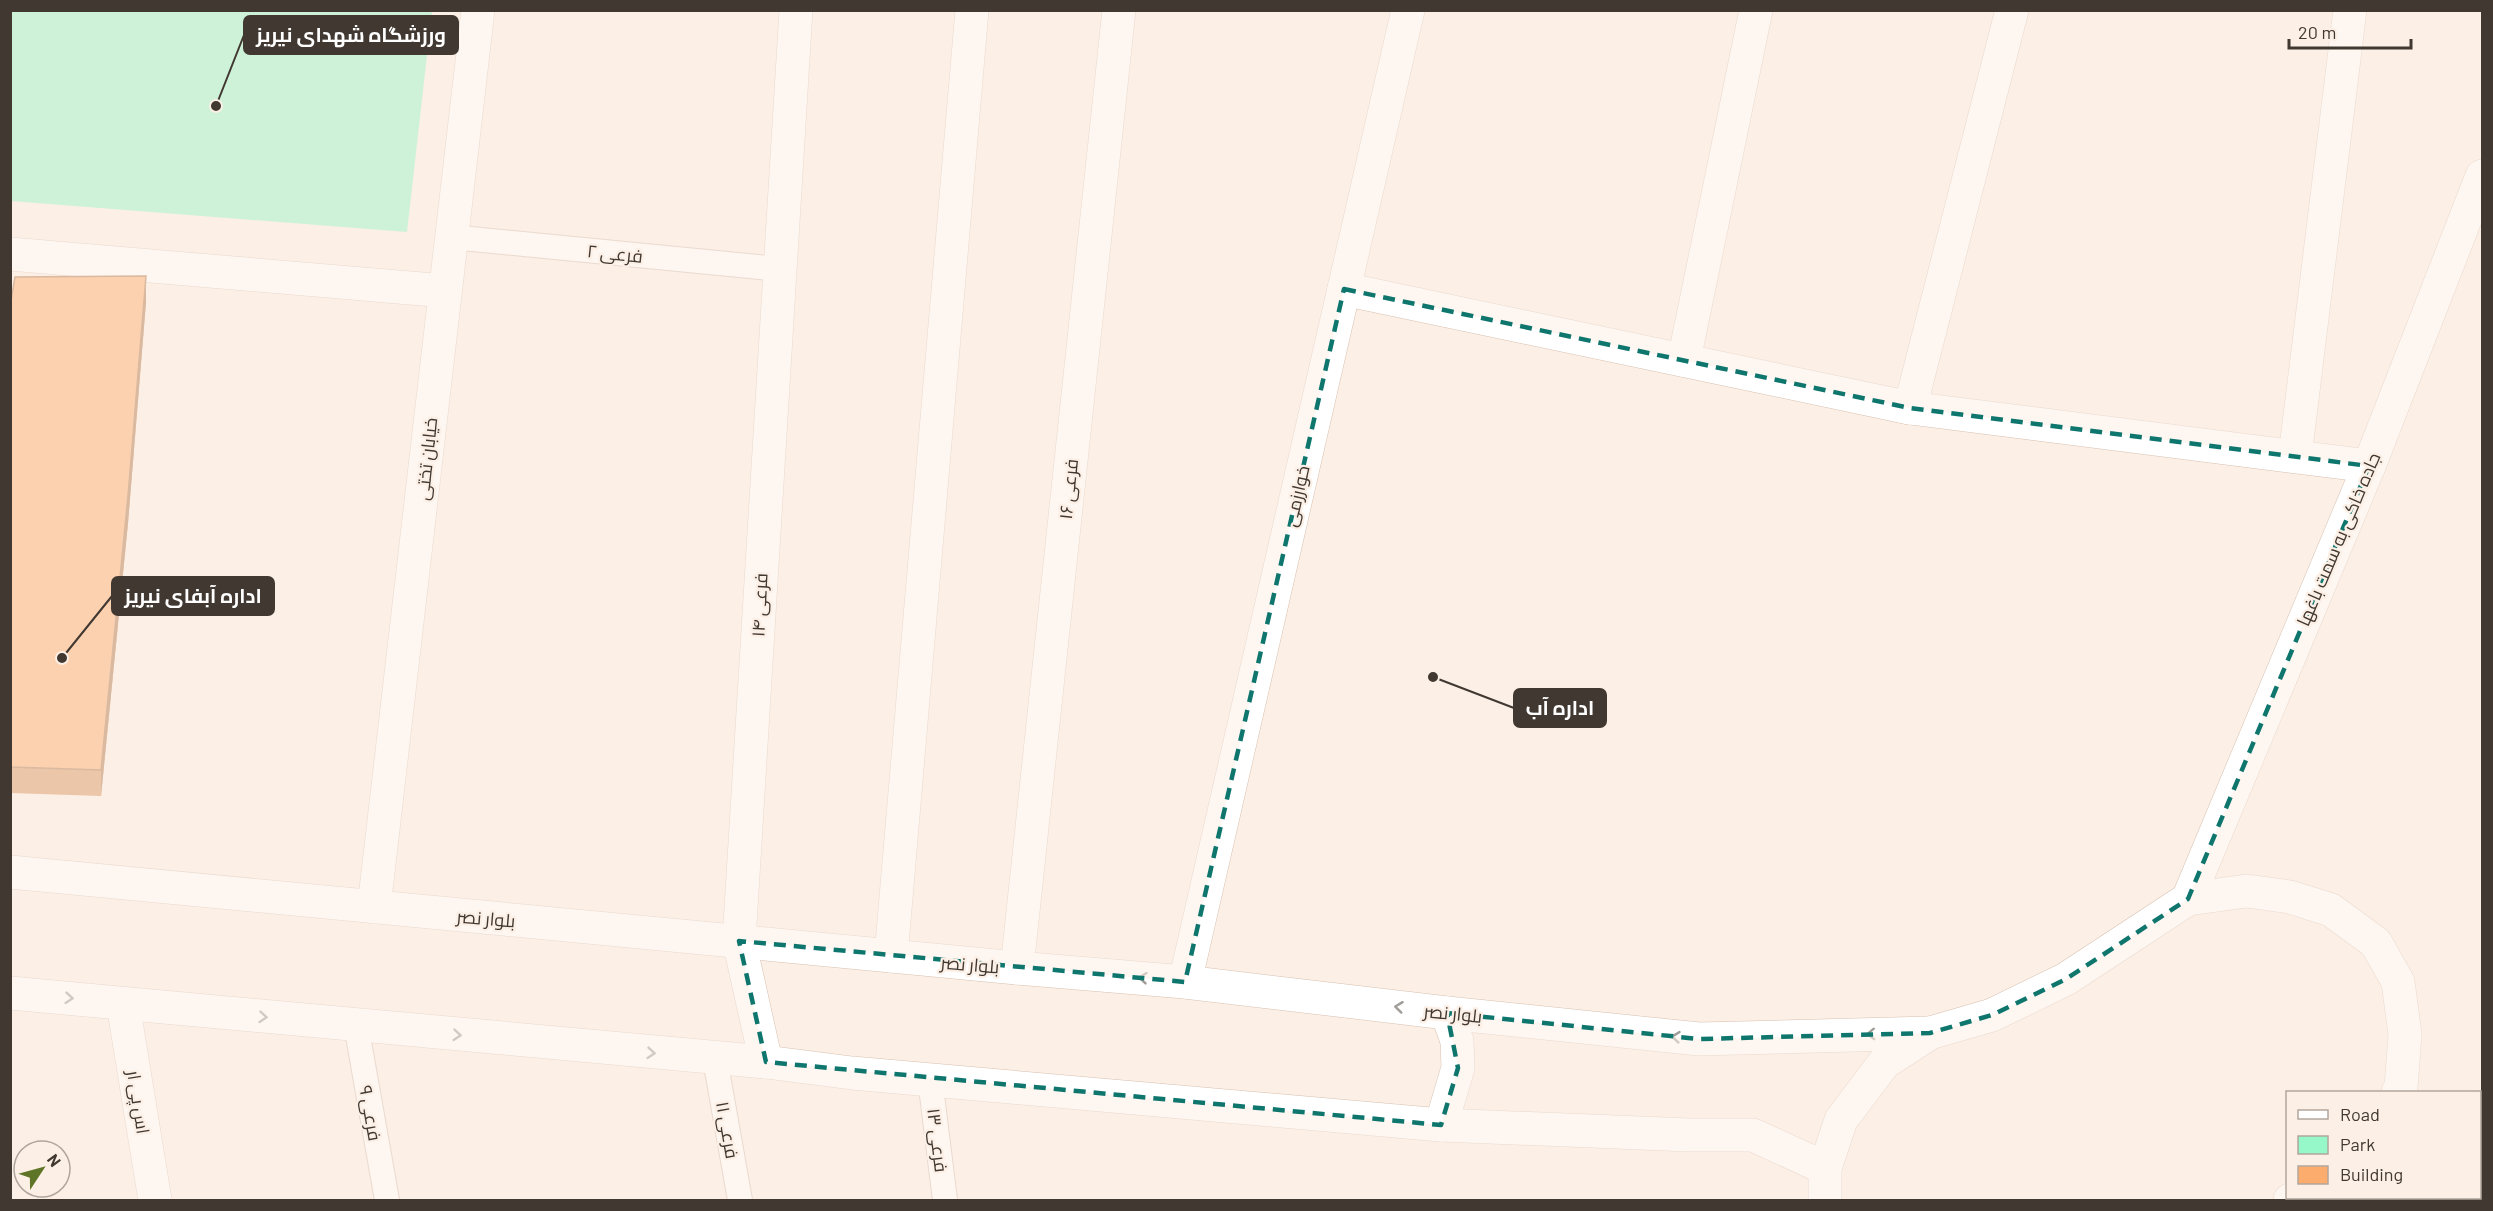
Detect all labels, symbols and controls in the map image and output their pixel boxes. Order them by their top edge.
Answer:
scale bar [2289,12,2410,50]
callout: ورزشگاه شهدای نیریز [244,16,458,54]
text: 20 m [2298,21,2336,43]
text: ورزشگاه شهدای نیریز [255,22,446,48]
street label: فرعی ۲ [586,239,644,268]
street label: خیابان تختی [411,416,442,502]
street label: جاده خاکی به سمت باغها [2291,449,2385,629]
street label: فرعی ۱۶ [1054,458,1083,520]
street label: خوارزمی [1278,463,1315,529]
street label: فرعی ۱۴ [746,572,773,638]
callout: اداره آبفای نیریز [112,577,274,615]
text: اداره آبفای نیریز [123,583,262,608]
callout: اداره آب [1514,689,1606,727]
text: اداره آب [1526,695,1594,720]
street label: بلوار نصر [455,904,516,933]
street label: بلوار نصر [939,950,1000,979]
one-way arrow [1138,972,1147,985]
one-way arrow [64,992,73,1005]
street label: بلوار نصر [1421,999,1483,1028]
one-way arrow [1394,1002,1404,1014]
one-way arrow [258,1010,267,1023]
one-way arrow [452,1028,462,1041]
one-way arrow [1867,1028,1876,1040]
one-way arrow [1672,1031,1681,1044]
one-way arrow [647,1046,656,1059]
street label: اس پی ار [121,1068,155,1136]
street label: فرعی ۹ [354,1084,387,1143]
legend [2286,1091,2481,1199]
street label: فرعی ۱۱ [711,1100,744,1160]
text: Road [2340,1103,2380,1125]
street label: فرعی ۱۳ [922,1107,953,1173]
text: Park [2340,1133,2375,1155]
north arrow [12,1139,72,1199]
text: N [44,1150,65,1170]
text: Building [2340,1163,2403,1185]

